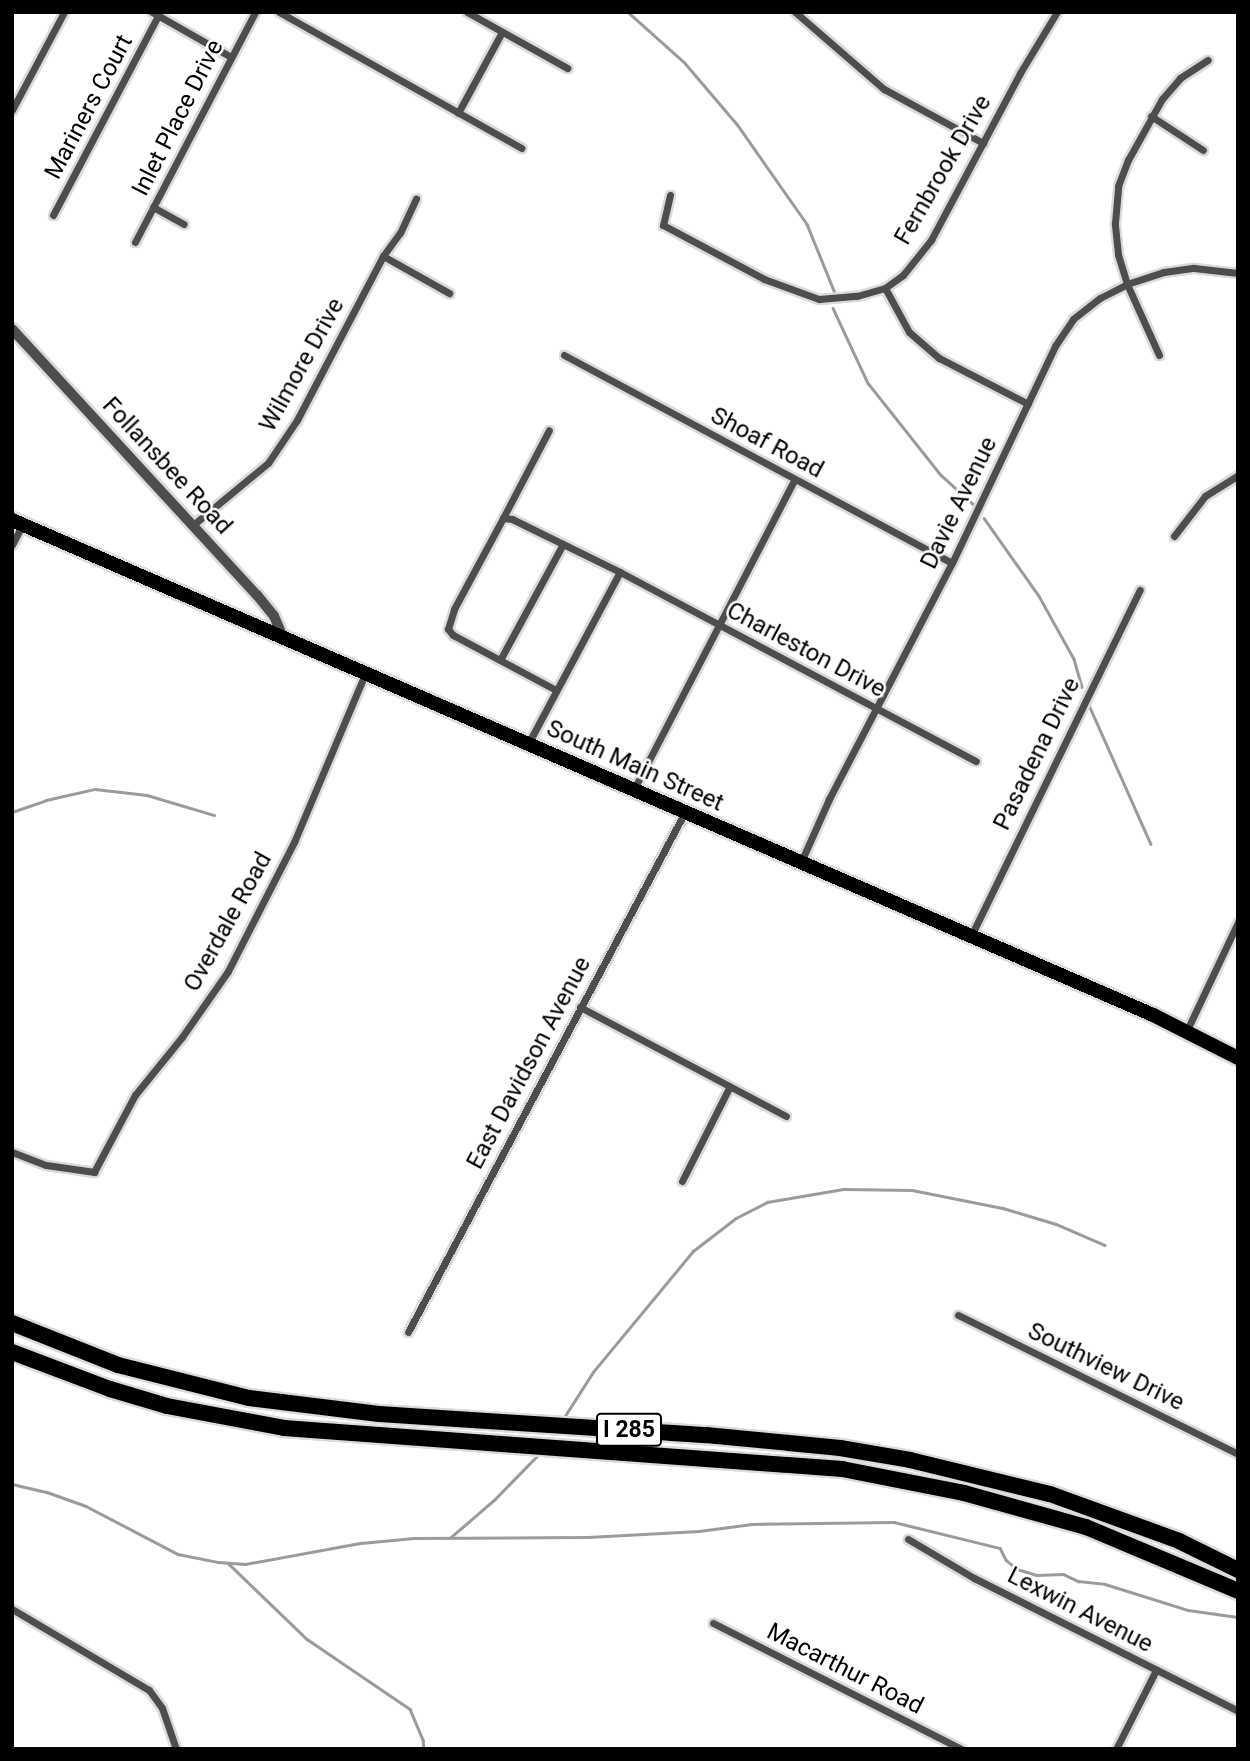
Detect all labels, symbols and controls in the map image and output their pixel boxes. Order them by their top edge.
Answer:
street label: Mariners Court [39,30,139,184]
street label: Inlet Place Drive [126,35,230,201]
street label: Fernbrook Drive [889,90,997,250]
street label: Wilmore Drive [253,293,351,437]
street label: Follansbee Road [96,391,238,541]
street label: Shoaf Road [706,401,828,485]
street label: Davie Avenue [915,432,1003,574]
street label: Charleston Drive [722,596,890,704]
street label: Pasadena Drive [988,673,1086,835]
street label: South Main Street [542,714,728,818]
street label: Overdale Road [178,847,278,997]
street label: East Davidson Avenue [461,952,597,1174]
street label: Southview Drive [1023,1317,1189,1417]
road number: I 285 [596,1410,662,1450]
street label: Lexwin Avenue [1003,1561,1157,1659]
street label: Macarthur Road [762,1617,928,1721]

